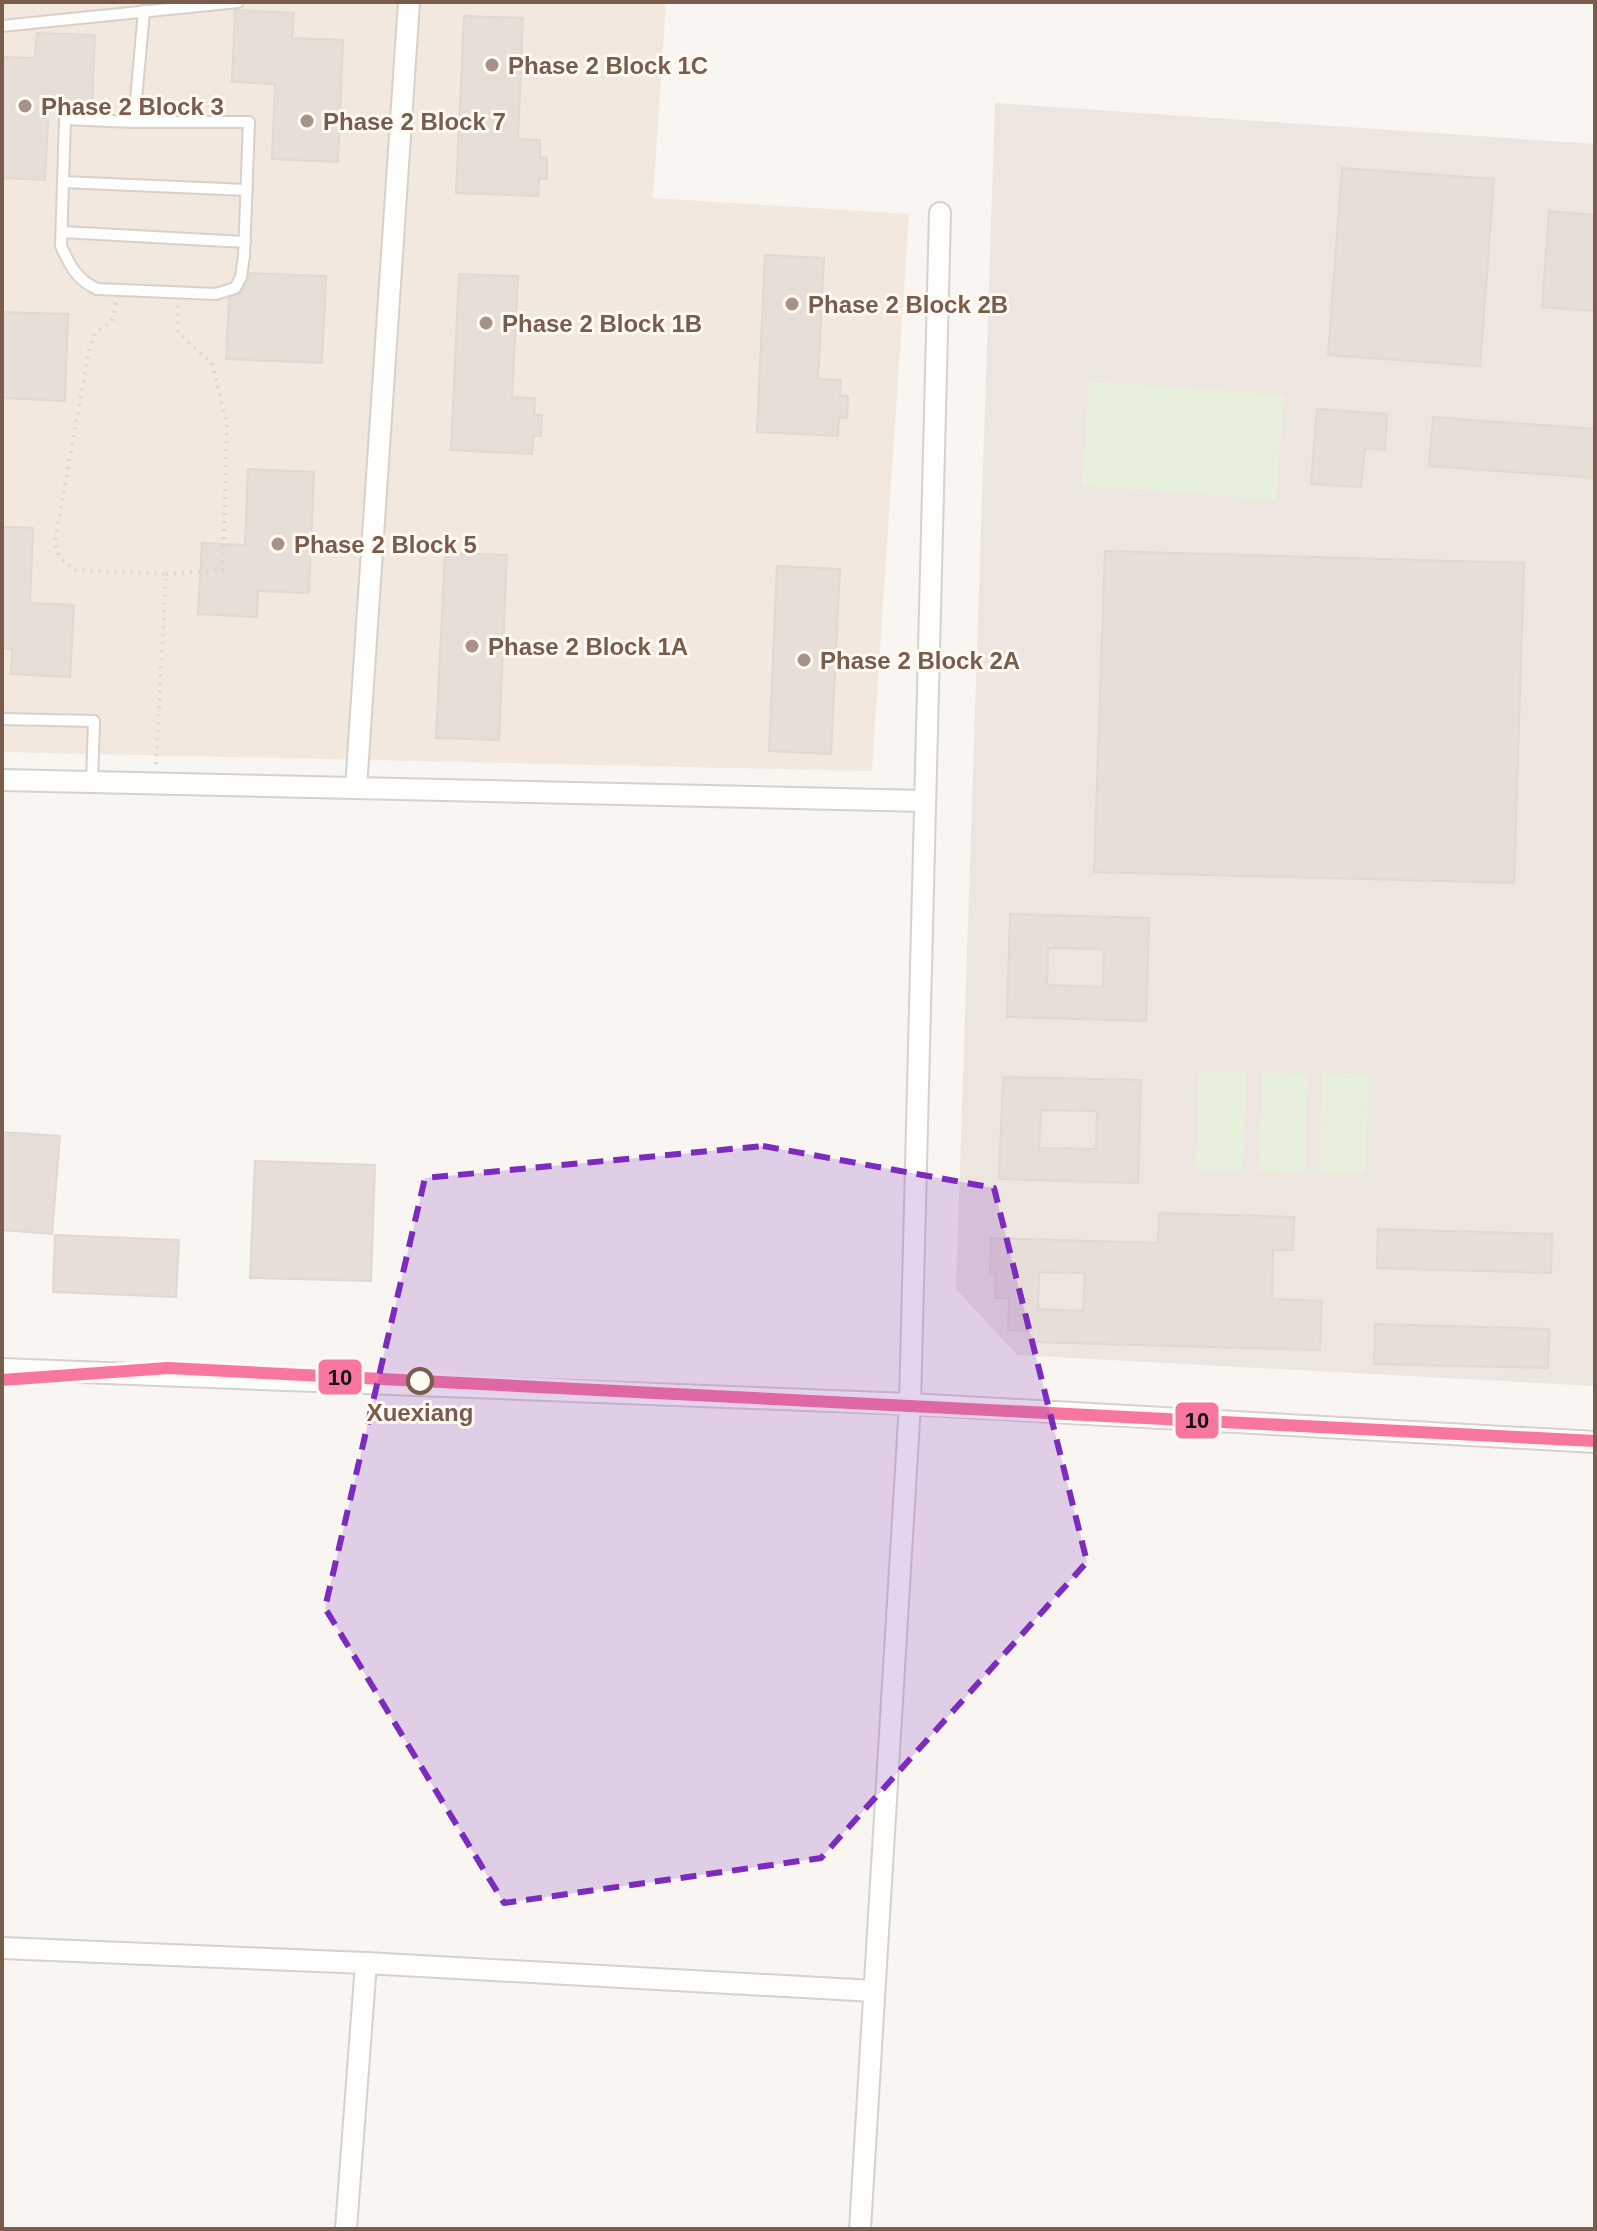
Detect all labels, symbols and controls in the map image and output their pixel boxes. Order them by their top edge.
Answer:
place label: Phase 2 Block 1C [508,52,708,79]
marker: Phase 2 Block 1C [483,56,501,74]
place label: Phase 2 Block 3 [41,93,224,120]
marker: Phase 2 Block 3 [16,97,34,115]
place label: Phase 2 Block 7 [323,108,506,135]
marker: Phase 2 Block 7 [298,112,316,130]
place label: Phase 2 Block 2B [808,291,1008,318]
marker: Phase 2 Block 2B [783,295,801,313]
place label: Phase 2 Block 1B [502,310,702,337]
marker: Phase 2 Block 1B [477,314,495,332]
place label: Phase 2 Block 5 [294,531,477,558]
marker: Phase 2 Block 5 [269,535,287,553]
place label: Phase 2 Block 1A [488,633,688,660]
marker: Phase 2 Block 1A [463,637,481,655]
place label: Phase 2 Block 2A [820,647,1020,674]
marker: Phase 2 Block 2A [795,651,813,669]
line badge: 10 [317,1358,363,1396]
text: 10 [328,1365,352,1390]
marker: Xuexiang [407,1368,433,1394]
place label: Xuexiang [367,1399,473,1426]
line badge: 10 [1174,1401,1220,1440]
text: 10 [1185,1408,1209,1433]

